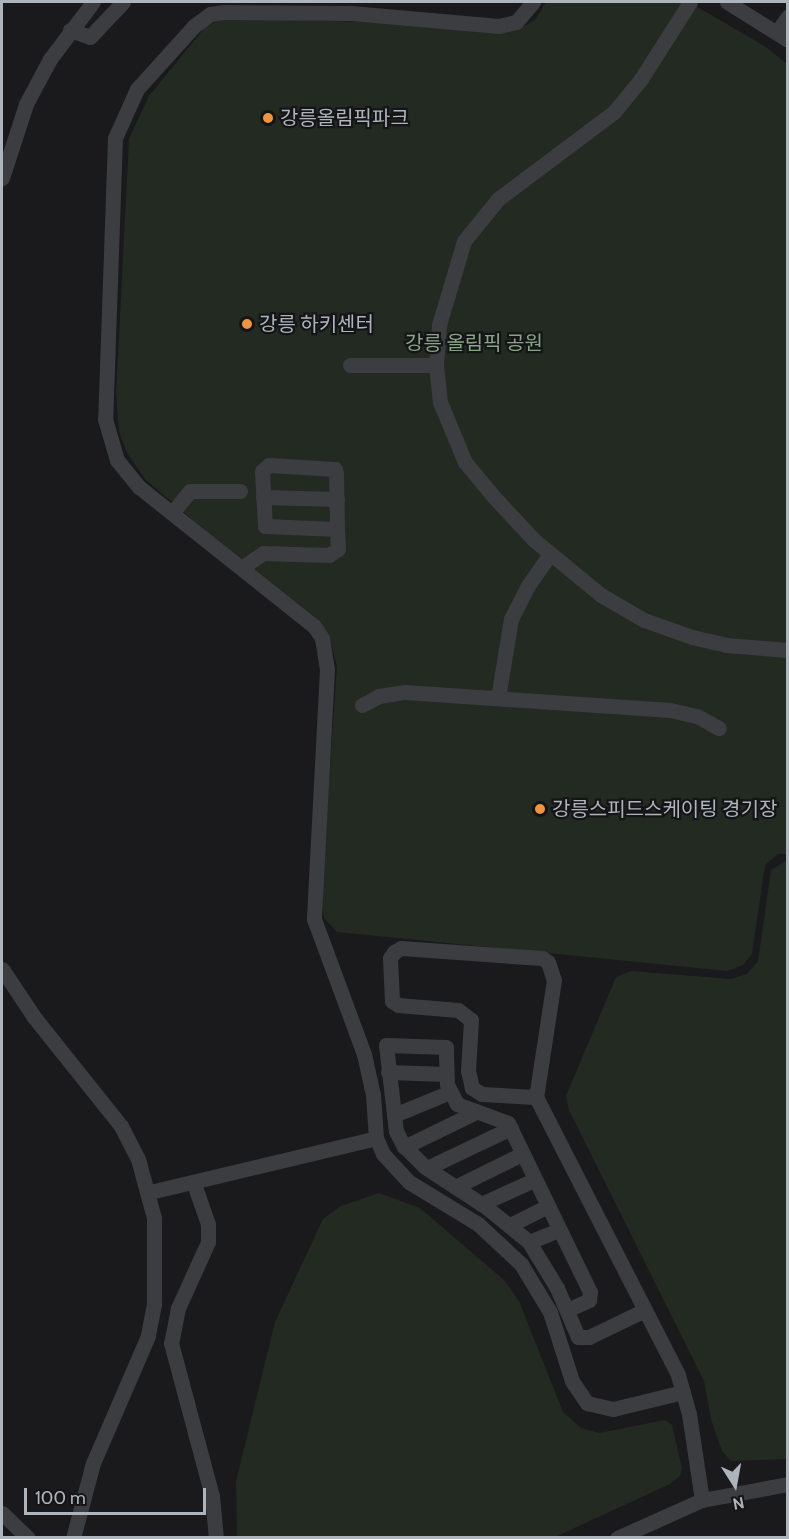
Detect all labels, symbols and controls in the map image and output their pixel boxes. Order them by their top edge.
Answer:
place label: 강릉올림픽파크 [280,106,409,130]
marker: 강릉올림픽파크 [261,111,275,125]
place label: 강릉 하키센터 [259,312,374,336]
marker: 강릉 하키센터 [240,317,254,331]
park label: 강릉 올림픽 공원 [405,331,543,355]
place label: 강릉스피드스케이팅 경기장 [552,797,777,821]
marker: 강릉스피드스케이팅 경기장 [533,802,547,816]
north arrow [705,1455,765,1515]
scale bar [27,1476,208,1514]
text: 100 m [35,1487,86,1509]
text: N [731,1493,746,1514]

